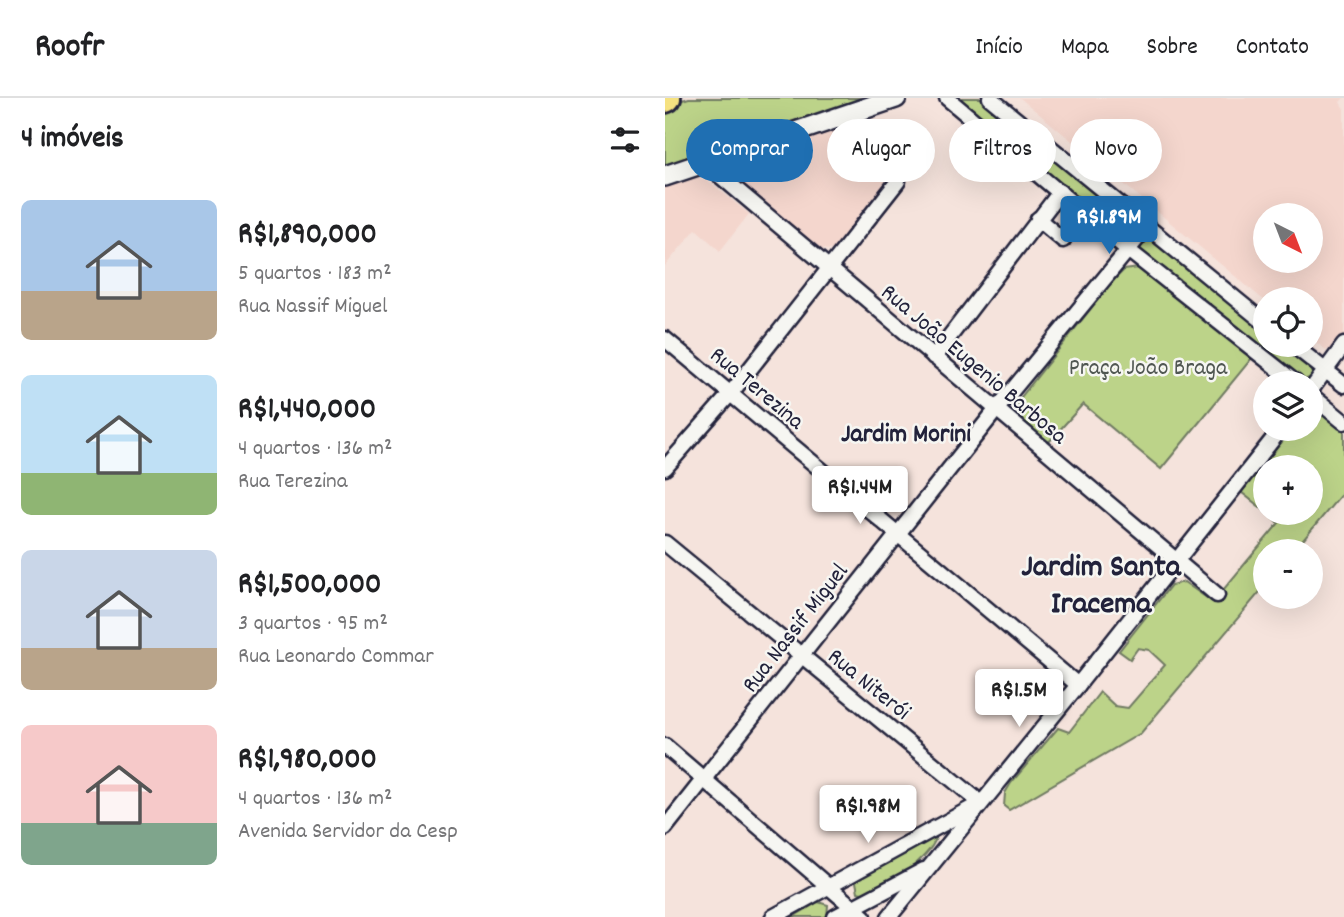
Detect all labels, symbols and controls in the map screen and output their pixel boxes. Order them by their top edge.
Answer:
text: Roofr [35,25,104,72]
text: Início [975,31,1023,65]
text: Mapa [1061,31,1109,65]
text: Sobre [1147,31,1198,65]
text: Contato [1236,31,1309,65]
text: 4 imóveis [21,119,124,162]
chip: Comprar [686,119,813,182]
chip: Alugar [827,119,935,182]
chip: Filtros [949,119,1056,182]
chip: Novo [1070,119,1162,182]
icon: filters [606,121,644,159]
pin: R$1.89M [1044,197,1174,256]
text: R$1.89M [1077,202,1141,235]
north arrow [1253,203,1323,273]
map controls [1253,203,1323,609]
text: R$1,890,000 [238,215,377,258]
icon: home [77,228,161,312]
text: 5 quartos · 183 m² [238,258,392,291]
street label: Rua João Eugenio Barbosa [872,277,1074,454]
button: locate [1253,287,1323,357]
text: Rua Nassif Miguel [238,291,388,324]
street label: Rua Terezina [701,340,811,440]
park label: Praça João Braga [1069,352,1228,386]
button: layers [1253,371,1323,441]
text: R$1,440,000 [238,390,376,433]
icon: home [77,403,161,487]
district label: Jardim Morini [841,417,971,454]
text: 4 quartos · 136 m² [238,433,392,466]
button: + [1253,455,1323,525]
text: Rua Terezina [238,466,348,499]
pin: R$1.44M [795,466,925,526]
text: R$1.44M [828,472,892,505]
button: − [1253,539,1323,609]
district label: Jardim Santa Iracema [1021,546,1182,629]
street label: Rua Nassif Miguel [735,557,858,701]
text: R$1,500,000 [238,565,381,608]
icon: home [77,578,161,662]
text: 3 quartos · 95 m² [238,608,388,641]
text: Rua Leonardo Commar [238,641,434,674]
street label: Rua Niterói [819,641,917,730]
pin: R$1.5M [962,670,1076,729]
text: R$1.5M [991,675,1047,708]
text: R$1,980,000 [238,740,377,783]
icon: home [77,753,161,837]
text: 4 quartos · 136 m² [238,783,392,816]
pin: R$1.98M [803,786,933,845]
text: R$1.98M [836,791,900,824]
text: Avenida Servidor da Cesp [238,816,458,849]

